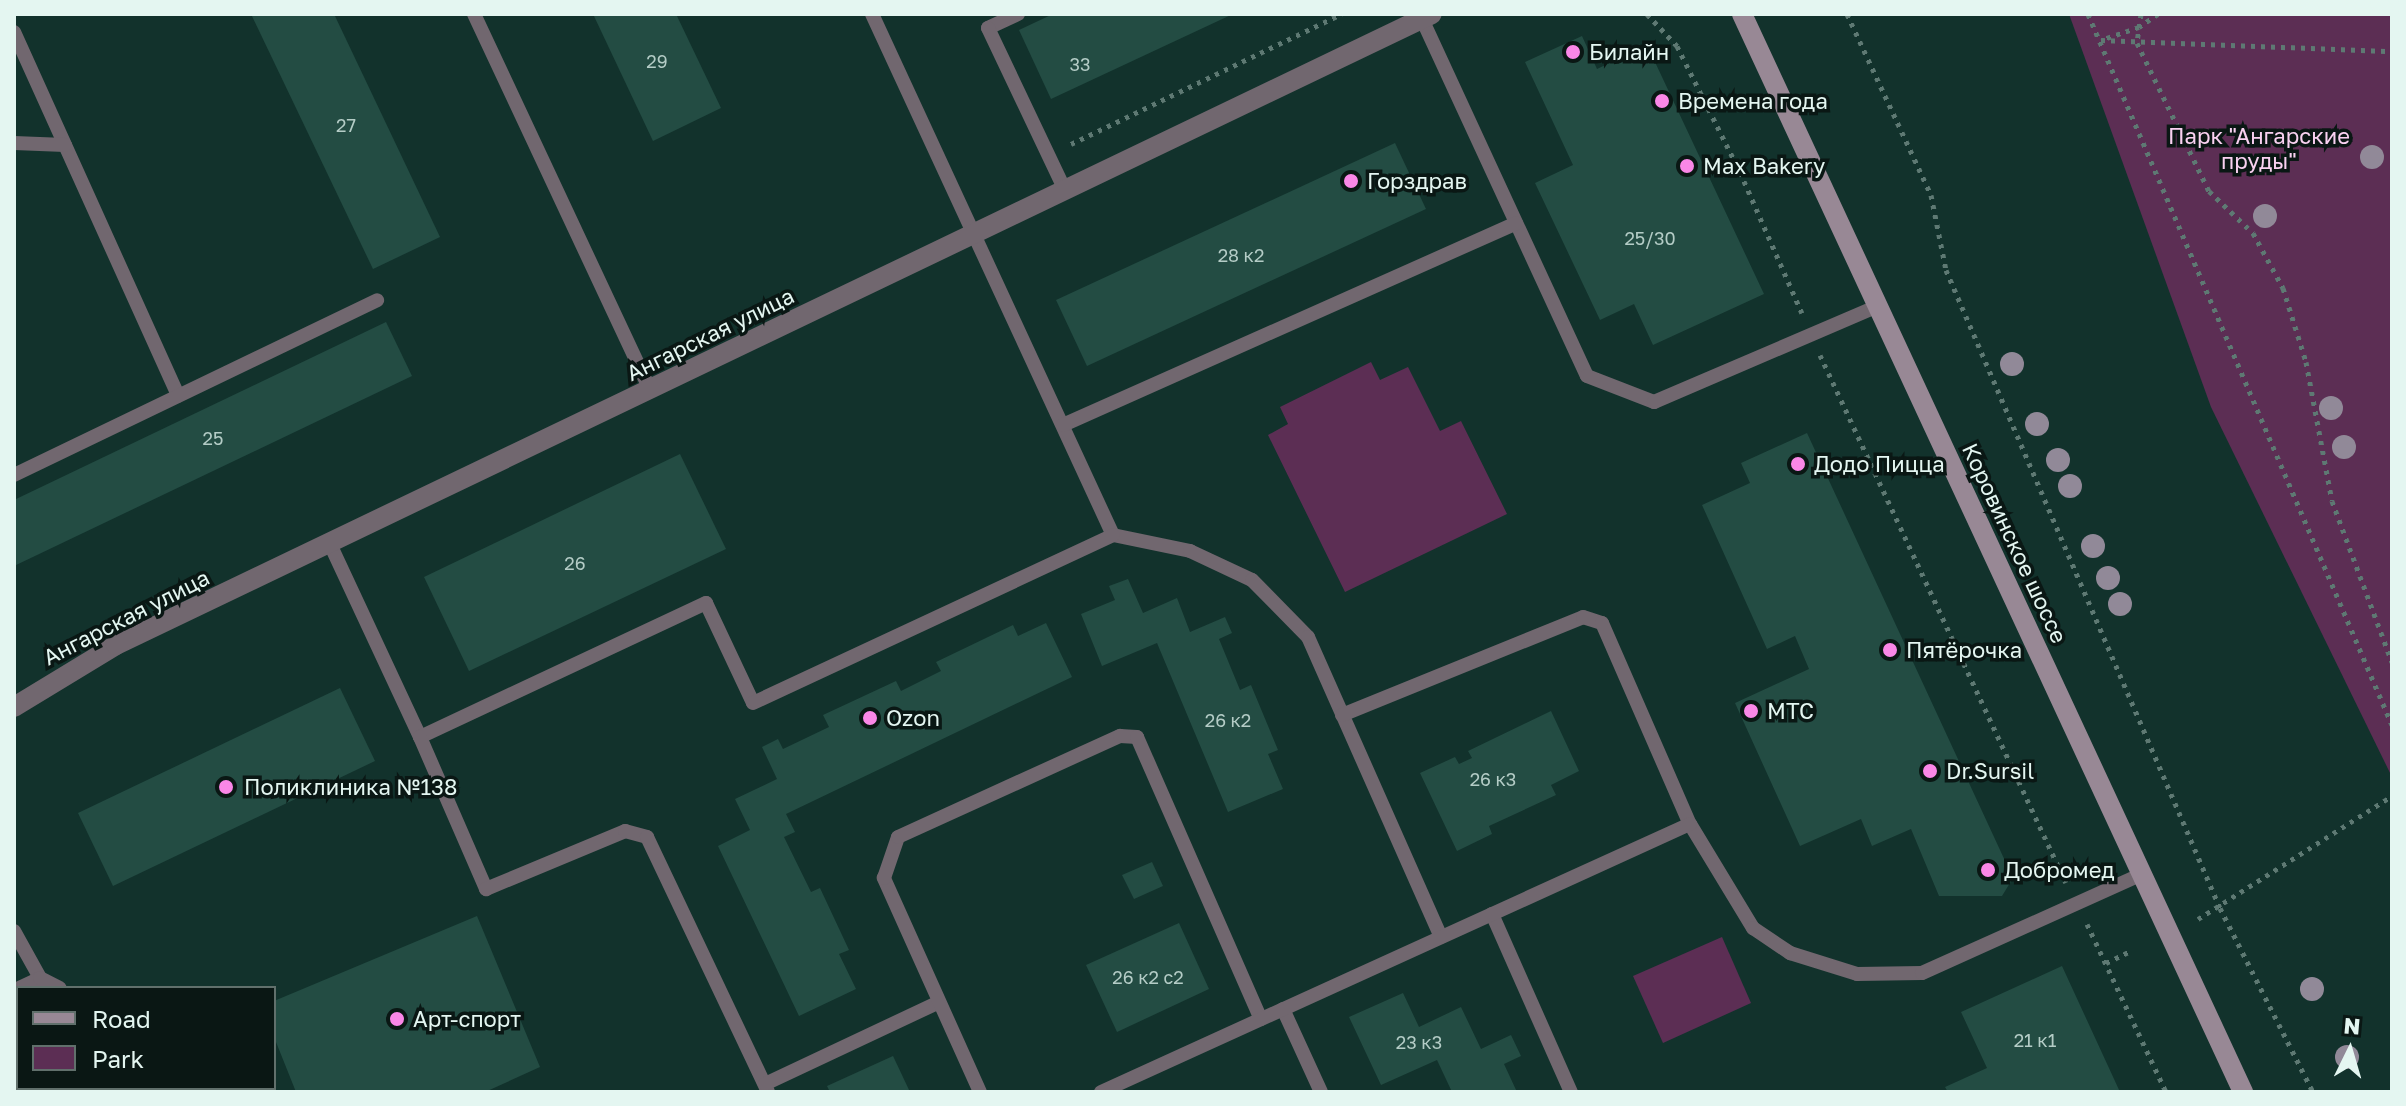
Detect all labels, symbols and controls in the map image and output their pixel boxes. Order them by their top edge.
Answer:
place label: Билайн [1589,39,1669,65]
marker: Билайн [1564,43,1582,61]
house number: 29 [646,50,668,72]
house number: 33 [1069,53,1091,75]
place label: Времена года [1678,88,1828,114]
marker: Времена года [1653,92,1671,110]
house number: 27 [336,114,356,136]
park label: Парк "Ангарские пруды" [2168,122,2350,174]
place label: Max Bakery [1703,153,1825,179]
marker: Max Bakery [1678,157,1696,175]
place label: Горздрав [1367,168,1467,194]
marker: Горздрав [1342,172,1360,190]
house number: 25/30 [1624,227,1676,249]
house number: 28 к2 [1218,244,1264,266]
street label: Ангарская улица [622,282,798,386]
house number: 25 [203,427,223,449]
street label: Коровинское шоссе [1957,439,2073,647]
place label: Додо Пицца [1814,451,1945,477]
marker: Додо Пицца [1789,455,1807,473]
house number: 26 [564,552,586,574]
street label: Ангарская улица [38,564,214,670]
place label: Пятёрочка [1906,637,2022,663]
marker: Пятёрочка [1881,641,1899,659]
place label: МТС [1767,698,1814,724]
marker: МТС [1742,702,1760,720]
place label: Ozon [886,705,940,731]
marker: Ozon [861,709,879,727]
house number: 26 к2 [1205,709,1251,731]
place label: Dr.Sursil [1946,758,2034,784]
marker: Dr.Sursil [1921,762,1939,780]
house number: 26 к3 [1470,768,1516,790]
place label: Поликлиника №138 [244,774,457,800]
marker: Поликлиника №138 [215,776,237,798]
place label: Добромед [2004,857,2115,883]
marker: Добромед [1979,861,1997,879]
house number: 26 к2 с2 [1112,966,1184,988]
legend [16,986,276,1090]
text: Road [92,1004,151,1033]
place label: Арт-спорт [413,1006,521,1032]
marker: Арт-спорт [388,1010,406,1028]
north arrow [2310,1010,2390,1090]
text: N [2343,1011,2362,1040]
house number: 21 к1 [2014,1029,2056,1051]
house number: 23 к3 [1396,1031,1442,1053]
text: Park [92,1044,144,1073]

